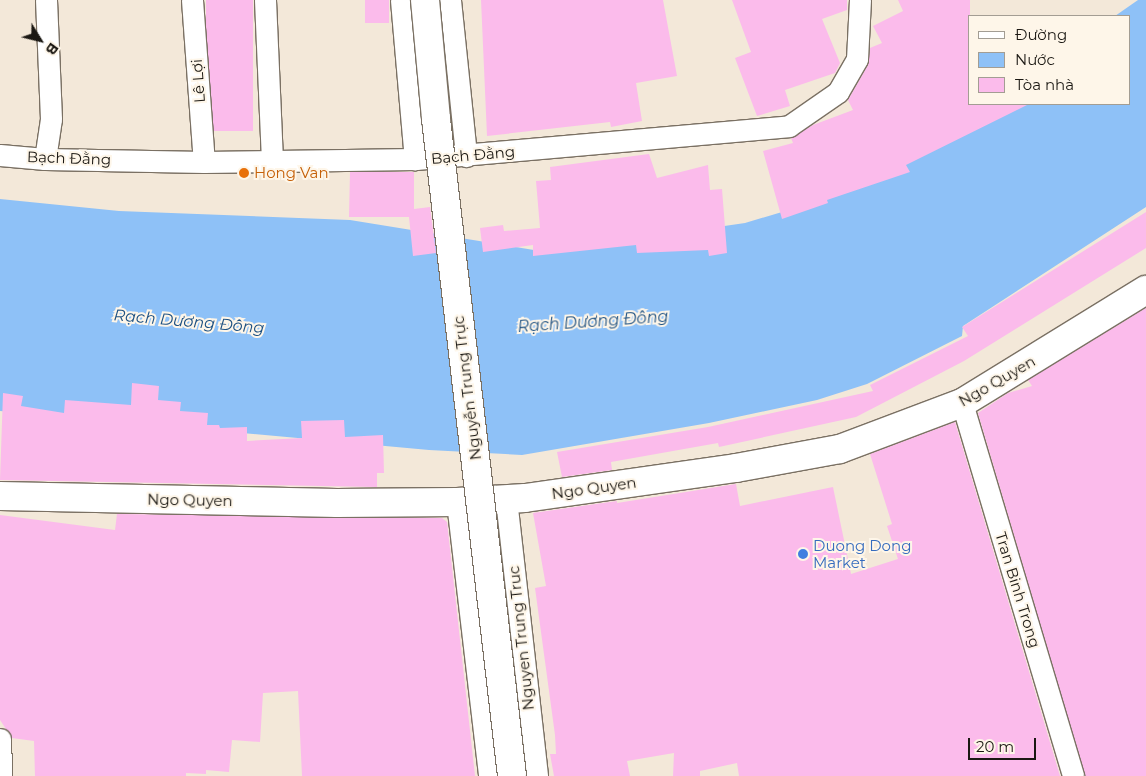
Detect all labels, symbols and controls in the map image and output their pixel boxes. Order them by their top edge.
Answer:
north arrow [15,15,65,65]
legend [968,15,1131,105]
text: Đường [1015,25,1067,44]
text: B [42,39,63,58]
text: Nước [1015,50,1055,69]
street label: Lê Lợi [187,58,209,104]
text: Tòa nhà [1015,75,1074,94]
street label: Bạch Đằng [430,142,516,168]
street label: Bạch Đằng [27,148,111,168]
place label: Hong Van [254,164,329,182]
marker: Hong Van [238,167,250,179]
water label: Rạch Dương Đông [113,306,265,338]
water label: Rạch Dương Đông [517,307,669,337]
street label: Nguyễn Trung Trực [449,315,485,461]
street label: Ngo Quyen [955,352,1039,410]
street label: Ngo Quyen [550,473,638,503]
street label: Ngo Quyen [147,490,233,510]
street label: Tran Binh Trong [992,530,1044,650]
place label: Duong Dong Market [813,536,911,571]
marker: Duong Dong Market [797,548,809,560]
street label: Nguyen Trung Truc [504,565,538,711]
scale bar [971,728,1038,760]
text: 20 m [976,737,1014,756]

